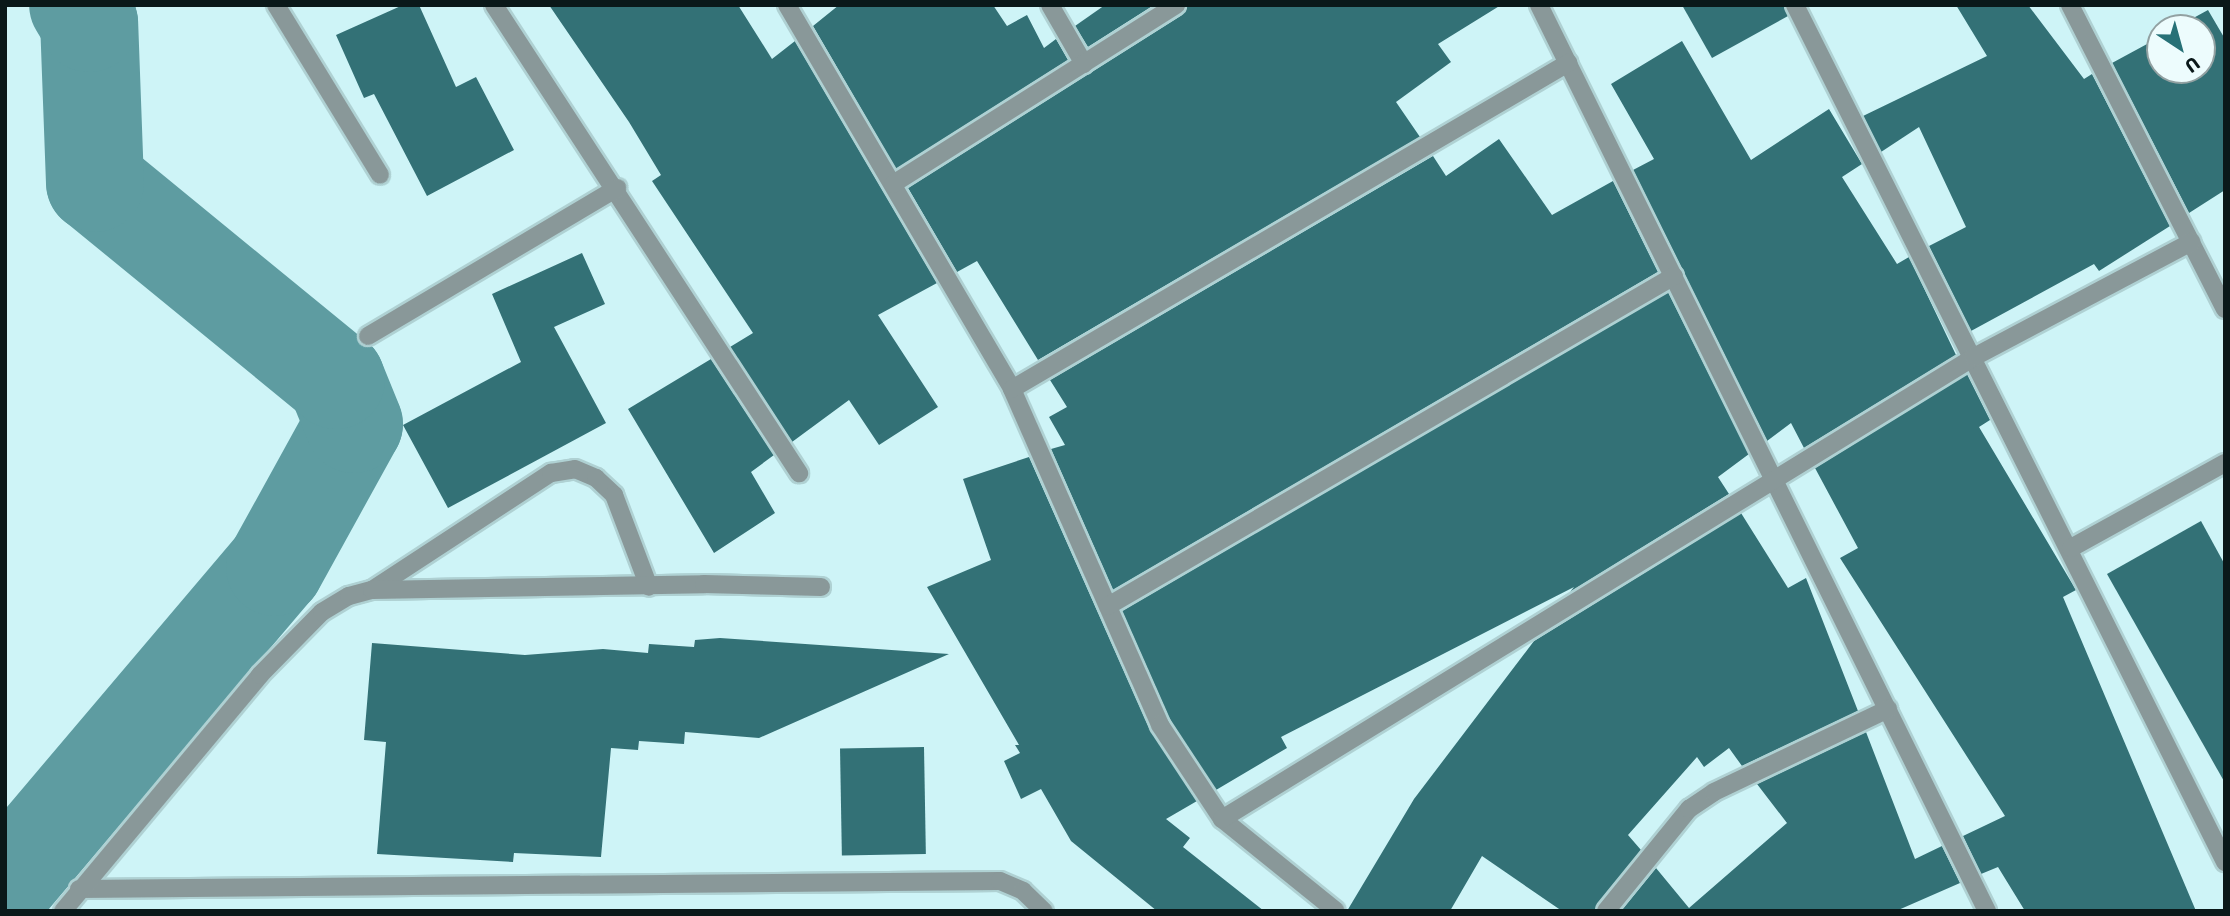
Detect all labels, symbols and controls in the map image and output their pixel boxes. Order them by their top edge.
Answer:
north arrow [2146,14,2216,84]
text: U [2180,51,2204,78]

